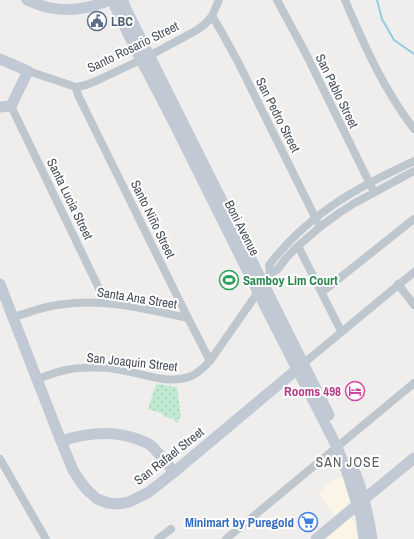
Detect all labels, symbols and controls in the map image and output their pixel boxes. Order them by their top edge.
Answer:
public building icon: LBC [86,10,108,32]
place label: LBC [111,13,133,30]
street label: Santo Rosario Street [85,18,181,76]
street label: San Pablo Street [312,51,362,131]
street label: San Pedro Street [252,75,304,155]
street label: Santa Lucia Street [43,156,97,242]
street label: Santo Niño Street [127,177,179,261]
street label: Boni Avenue [221,197,263,259]
sports icon: Samboy Lim Court [218,269,240,291]
place label: Samboy Lim Court [243,272,338,289]
street label: Santa Ana Street [96,283,178,313]
street label: San Joaquin Street [86,349,178,375]
hotel icon: Rooms 498 [344,380,366,402]
place label: Rooms 498 [284,383,341,400]
street label: San Rafael Street [131,423,207,489]
district label: SAN JOSE [316,453,380,471]
supermarket icon: Minimart by Puregold [297,511,319,533]
place label: Minimart by Puregold [185,514,294,531]

